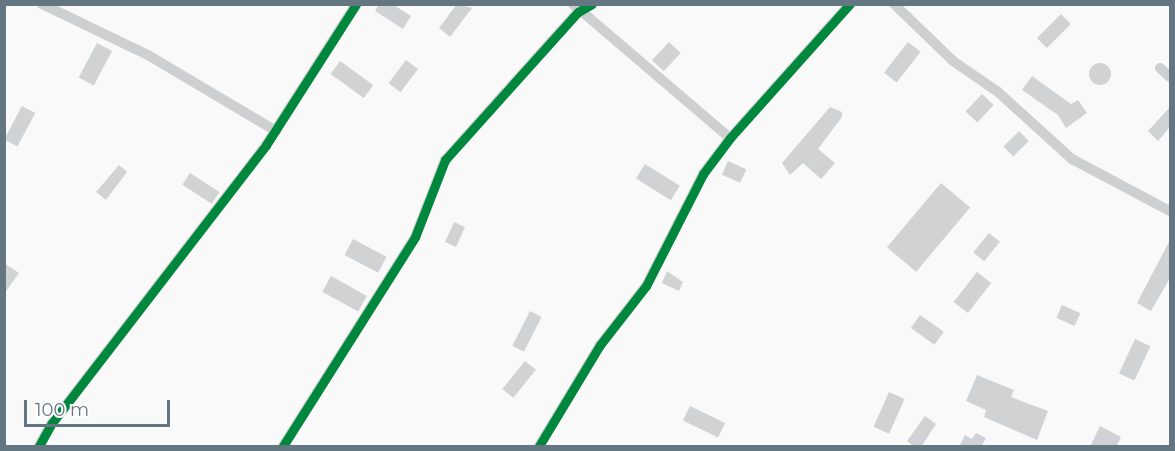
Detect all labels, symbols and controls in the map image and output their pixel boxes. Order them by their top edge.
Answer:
scale bar [27,388,172,426]
text: 100 m [35,399,89,421]

